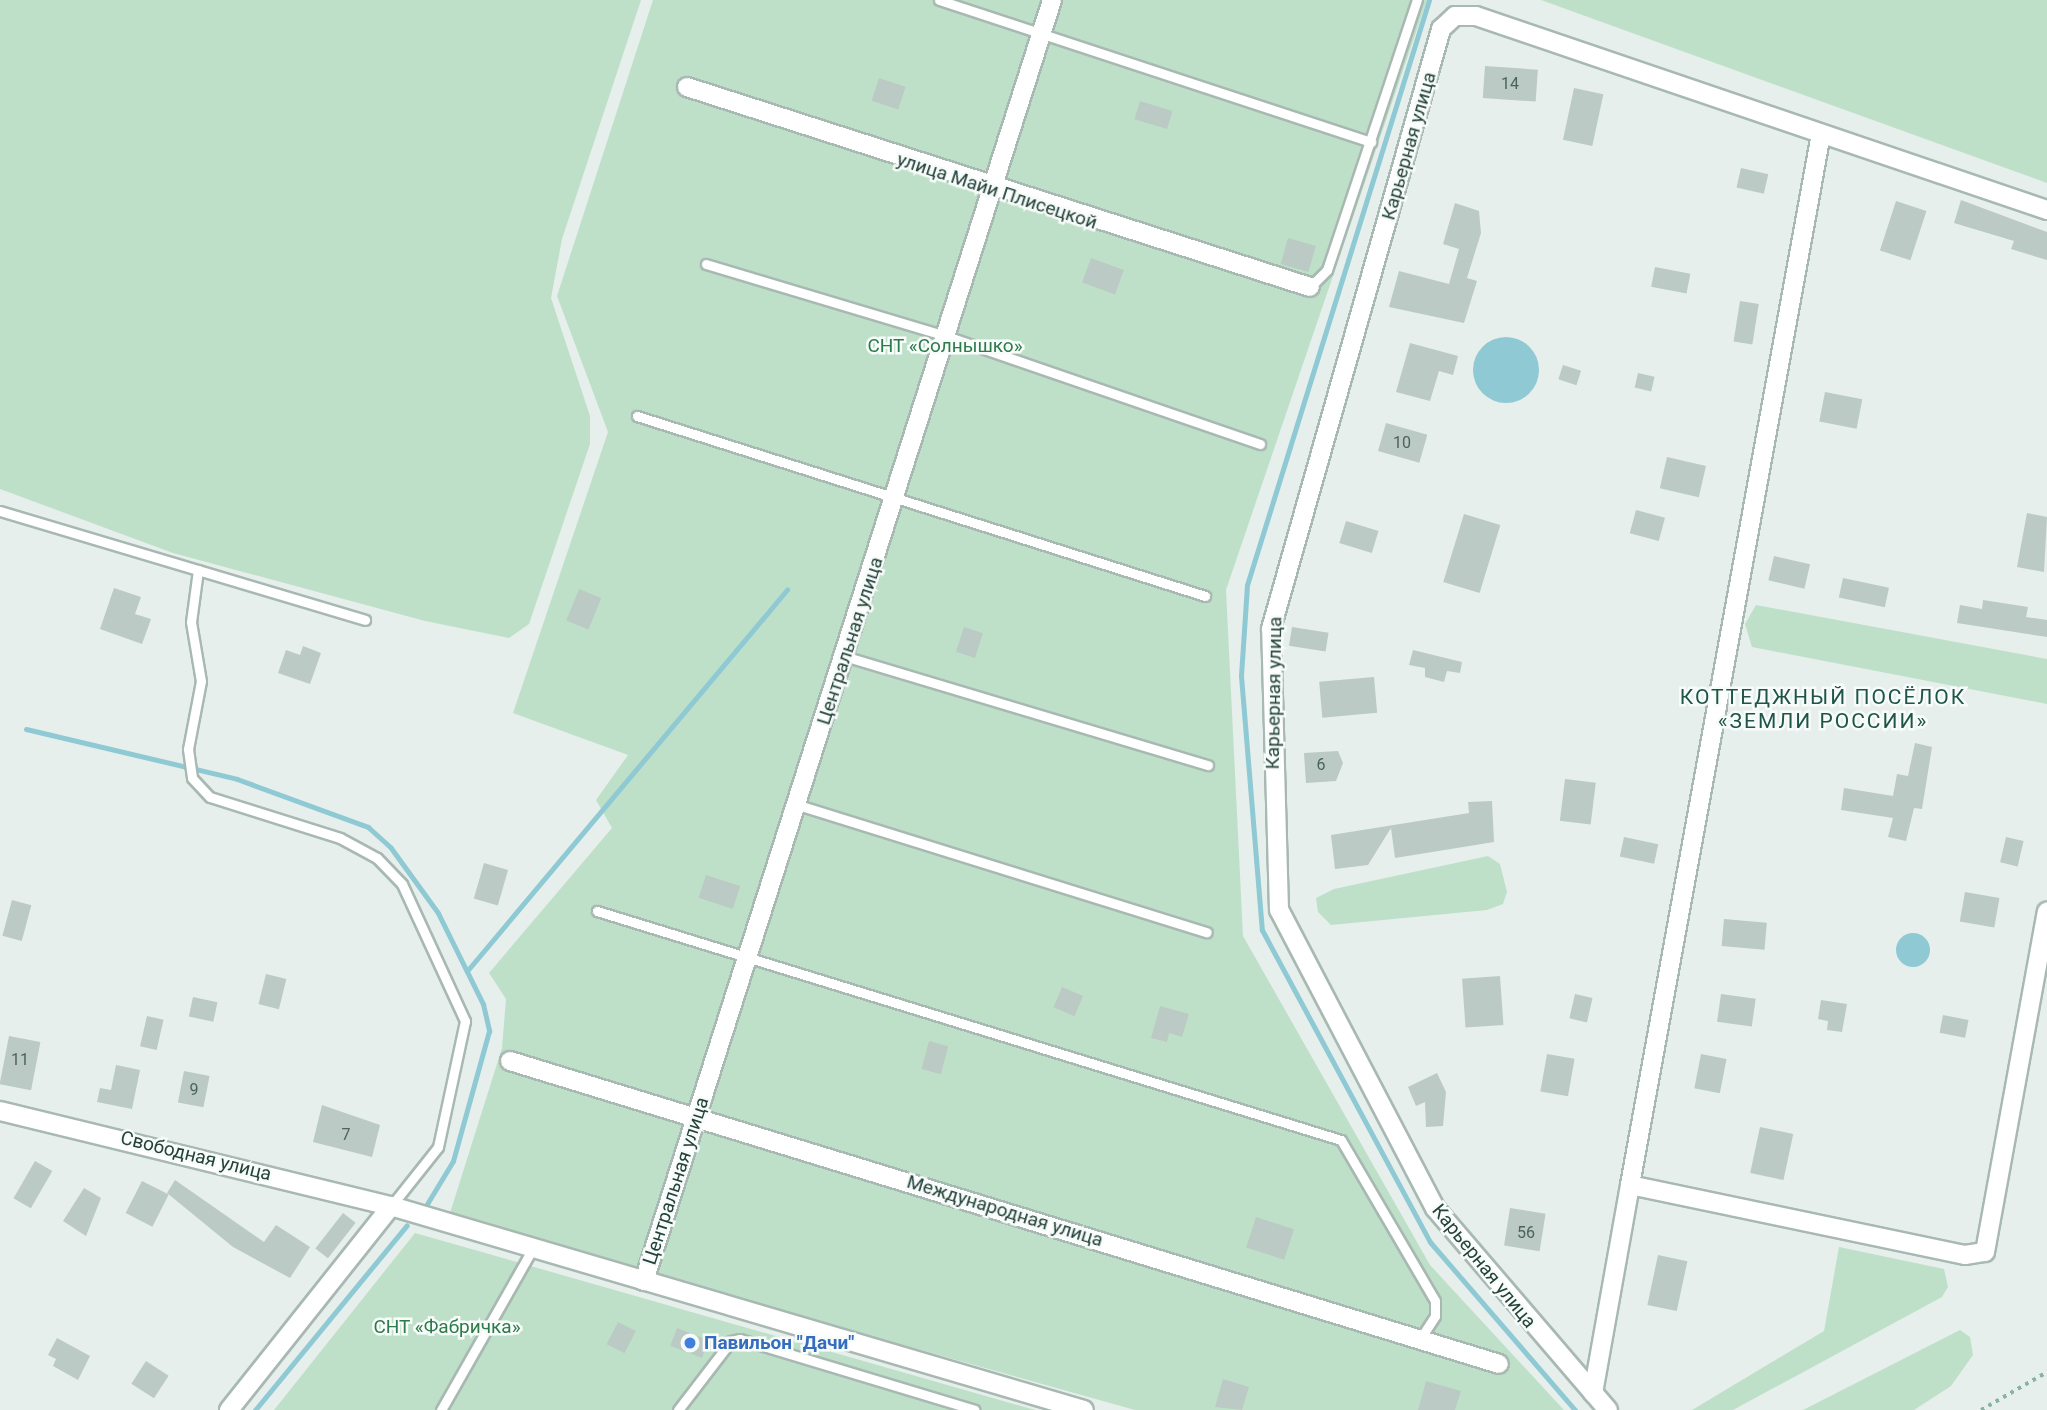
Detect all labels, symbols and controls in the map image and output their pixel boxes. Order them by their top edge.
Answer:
street label: Карьерная улица [1377,69,1441,223]
house number: 14 [1501,74,1519,94]
street label: улица Майи Плисецкой [894,148,1100,234]
park label: СНТ «Солнышко» [867,335,1023,357]
house number: 10 [1393,433,1411,453]
street label: Центральная улица [812,554,888,728]
street label: Карьерная улица [1261,616,1287,770]
district label: КОТТЕДЖНЫЙ ПОСЁЛОК «ЗЕМЛИ РОССИИ» [1682,684,1964,734]
house number: 6 [1317,755,1325,775]
house number: 11 [11,1050,29,1070]
house number: 9 [190,1080,198,1100]
street label: Центральная улица [638,1094,714,1268]
house number: 7 [342,1125,350,1145]
street label: Свободная улица [118,1126,274,1186]
street label: Международная улица [904,1170,1106,1252]
street label: Карьерная улица [1427,1199,1541,1333]
house number: 56 [1517,1223,1535,1243]
park label: СНТ «Фабричка» [373,1316,521,1338]
place label: Павильон "Дачи" [704,1332,854,1354]
marker: Павильон "Дачи" [682,1335,698,1351]

